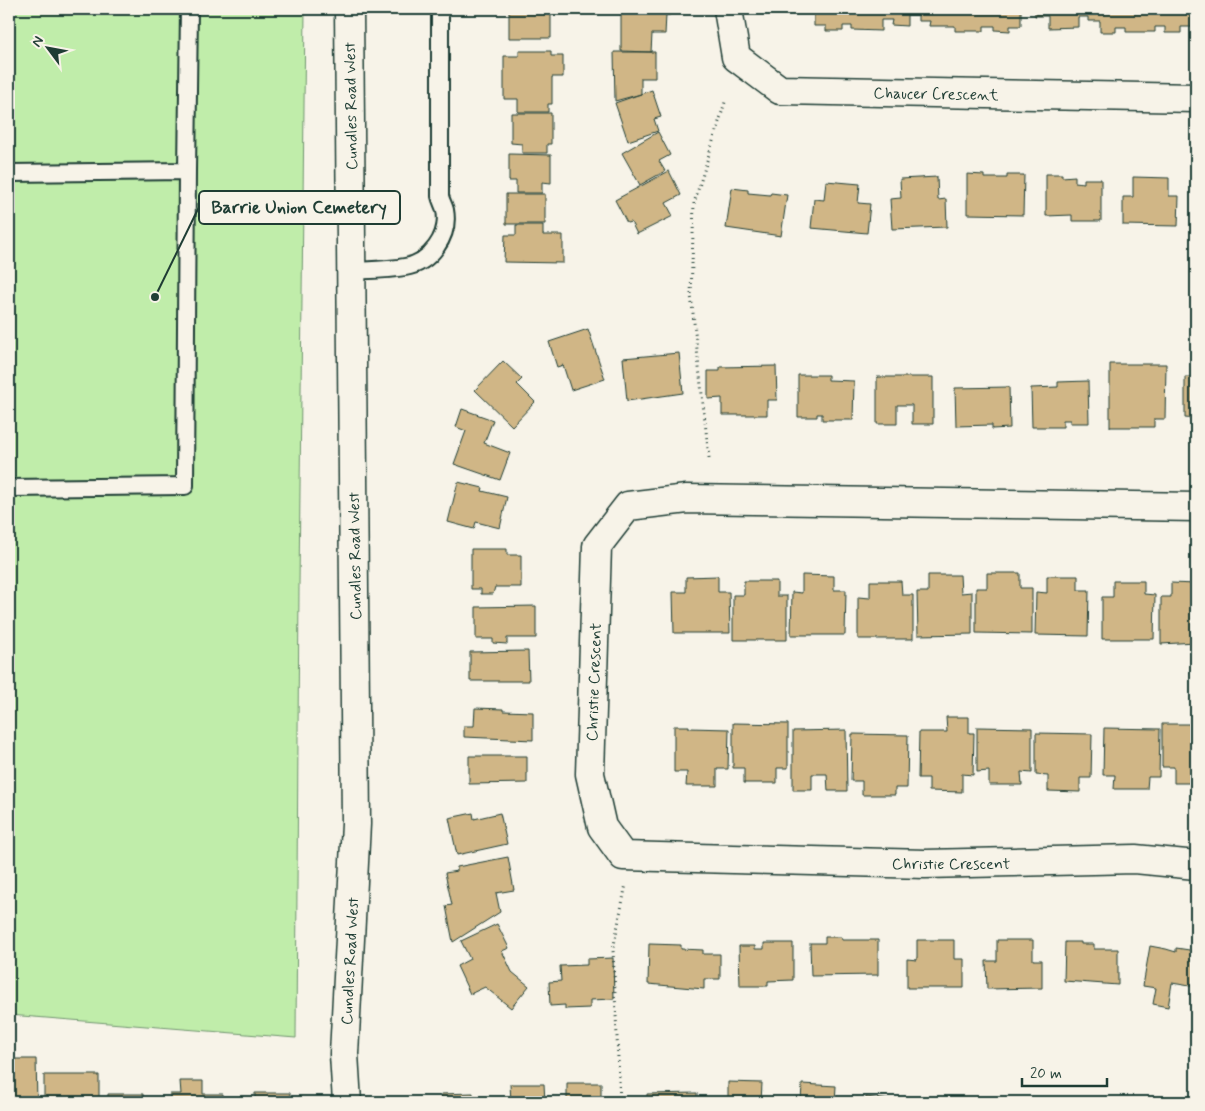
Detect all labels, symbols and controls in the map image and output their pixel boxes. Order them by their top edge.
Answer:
north arrow [22,22,72,72]
text: N [28,33,48,50]
street label: Cundles Road West [340,42,363,170]
street label: Chaucer Crescent [873,83,999,106]
callout: Barrie Union Cemetery [199,191,400,224]
text: Barrie Union Cemetery [211,196,387,220]
street label: Cundles Road West [344,492,367,620]
street label: Christie Crescent [582,622,607,742]
street label: Christie Crescent [892,854,1011,875]
street label: Cundles Road West [337,897,364,1026]
scale bar [1022,1056,1108,1088]
text: 20 m [1030,1064,1062,1084]

